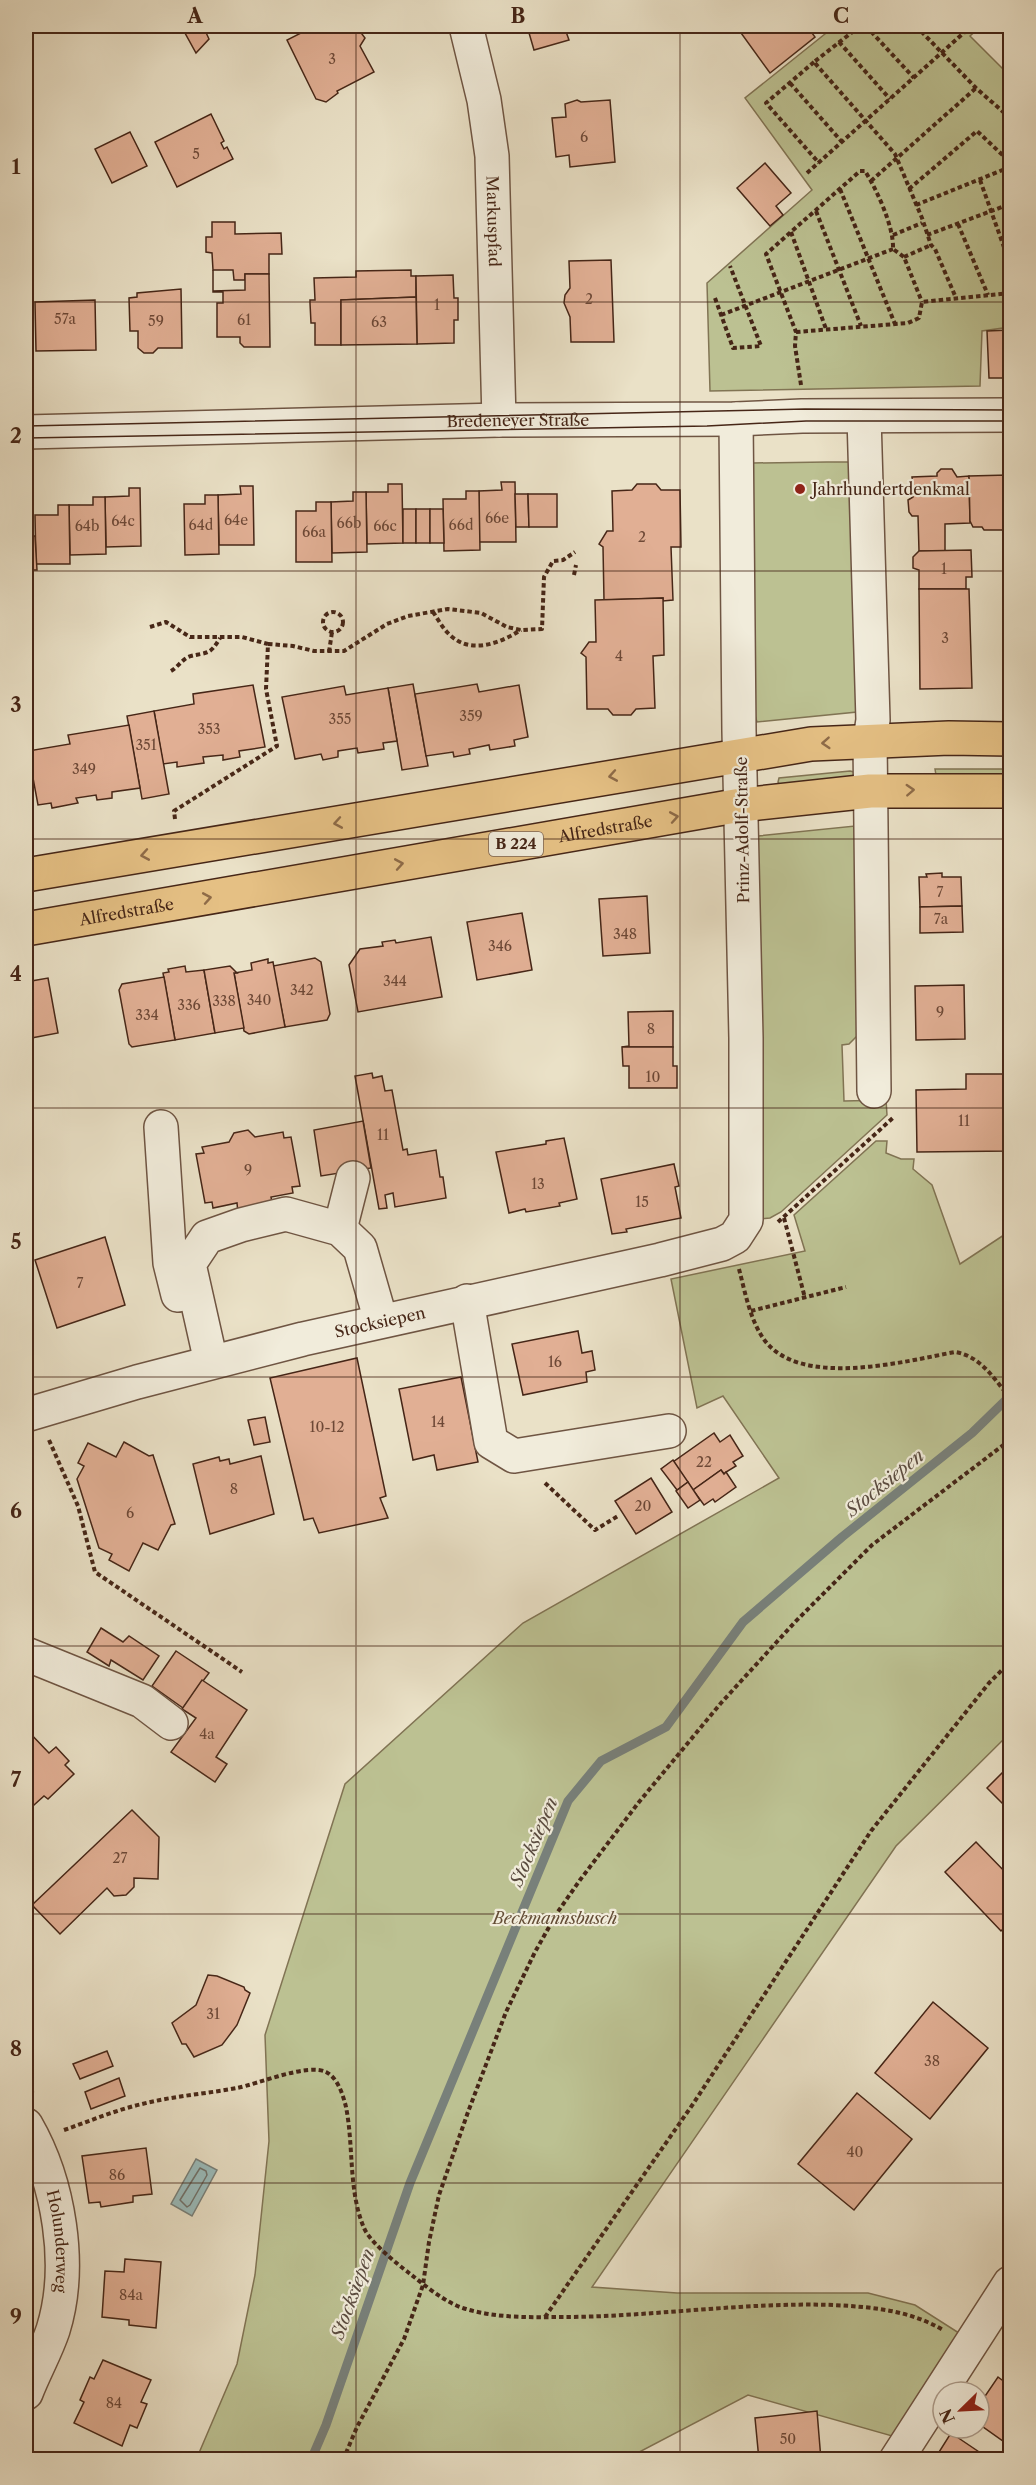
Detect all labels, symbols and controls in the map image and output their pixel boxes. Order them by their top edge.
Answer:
text: A [186,4,203,28]
text: B [511,4,526,28]
text: C [833,4,849,28]
house number: 3 [328,50,336,68]
house number: 6 [580,128,588,146]
house number: 5 [192,145,200,163]
text: 1 [12,155,21,179]
street label: Markuspfad [483,175,505,267]
house number: 2 [585,290,593,308]
house number: 1 [434,296,440,314]
house number: 57a [54,310,77,328]
house number: 61 [237,311,251,329]
house number: 59 [148,312,164,330]
house number: 63 [371,313,387,331]
street label: Bredeneyer Straße [446,410,589,431]
text: 2 [10,424,22,448]
place label: Jahrhundertdenkmal [809,479,970,499]
marker: Jahrhundertdenkmal [793,482,807,496]
house number: 66e [485,509,509,527]
house number: 64e [224,511,248,529]
house number: 64c [111,512,135,530]
house number: 66b [337,514,361,532]
house number: 64d [189,516,214,534]
house number: 66d [449,516,474,534]
house number: 64b [75,517,99,535]
house number: 66c [373,517,397,535]
house number: 66a [302,523,327,541]
house number: 2 [638,528,646,546]
house number: 1 [941,560,947,578]
house number: 3 [941,629,949,647]
house number: 4 [615,647,623,665]
text: 3 [10,693,22,717]
house number: 359 [459,707,483,725]
house number: 355 [329,710,351,728]
house number: 353 [197,720,221,738]
house number: 351 [135,736,157,754]
one-way arrow [822,737,831,750]
street label: Prinz-Adolf-Straße [731,757,753,903]
house number: 349 [72,760,96,778]
one-way arrow [608,770,617,782]
one-way arrow [905,784,914,797]
street label: Alfredstraße [556,811,654,847]
one-way arrow [670,811,679,823]
one-way arrow [333,816,342,828]
road number: B 224 [489,832,543,856]
one-way arrow [141,848,151,861]
one-way arrow [395,859,404,871]
house number: 7 [937,883,944,901]
one-way arrow [202,892,212,905]
street label: Alfredstraße [77,894,175,930]
house number: 7a [934,910,949,928]
house number: 348 [613,925,637,943]
house number: 346 [488,937,512,955]
text: 4 [10,962,22,986]
house number: 344 [383,972,407,990]
house number: 342 [290,981,314,999]
house number: 340 [247,991,271,1009]
house number: 338 [212,992,236,1010]
house number: 336 [177,996,201,1014]
house number: 9 [936,1003,944,1021]
house number: 334 [135,1006,159,1024]
house number: 8 [647,1020,655,1038]
house number: 10 [646,1068,660,1086]
house number: 11 [958,1112,970,1130]
house number: 11 [377,1126,389,1144]
house number: 9 [244,1161,252,1179]
house number: 13 [531,1175,545,1193]
house number: 15 [635,1193,649,1211]
text: 5 [10,1230,22,1254]
house number: 7 [77,1274,84,1292]
street label: Stocksiepen [333,1302,427,1342]
house number: 16 [548,1353,562,1371]
house number: 14 [431,1413,445,1431]
house number: 10-12 [310,1418,344,1436]
water label: Stocksiepen [841,1445,929,1522]
house number: 22 [696,1453,712,1471]
house number: 8 [230,1480,238,1498]
house number: 20 [635,1497,652,1515]
text: 6 [10,1499,22,1523]
house number: 6 [126,1504,134,1522]
house number: 4a [199,1725,215,1743]
text: 7 [11,1768,22,1792]
water label: Stocksiepen [505,1794,563,1891]
house number: 27 [113,1849,128,1867]
park label: Beckmannsbusch [491,1908,617,1928]
house number: 31 [206,2005,220,2023]
text: 8 [10,2037,22,2061]
house number: 38 [924,2052,940,2070]
house number: 40 [847,2143,864,2161]
house number: 86 [109,2166,125,2184]
street label: Holunderweg [43,2188,72,2294]
water label: Stocksiepen [326,2246,380,2343]
house number: 84a [119,2286,143,2304]
text: 9 [10,2305,22,2329]
north arrow [931,2380,991,2440]
house number: 84 [106,2394,122,2412]
text: N [935,2406,959,2427]
house number: 50 [780,2430,796,2448]

